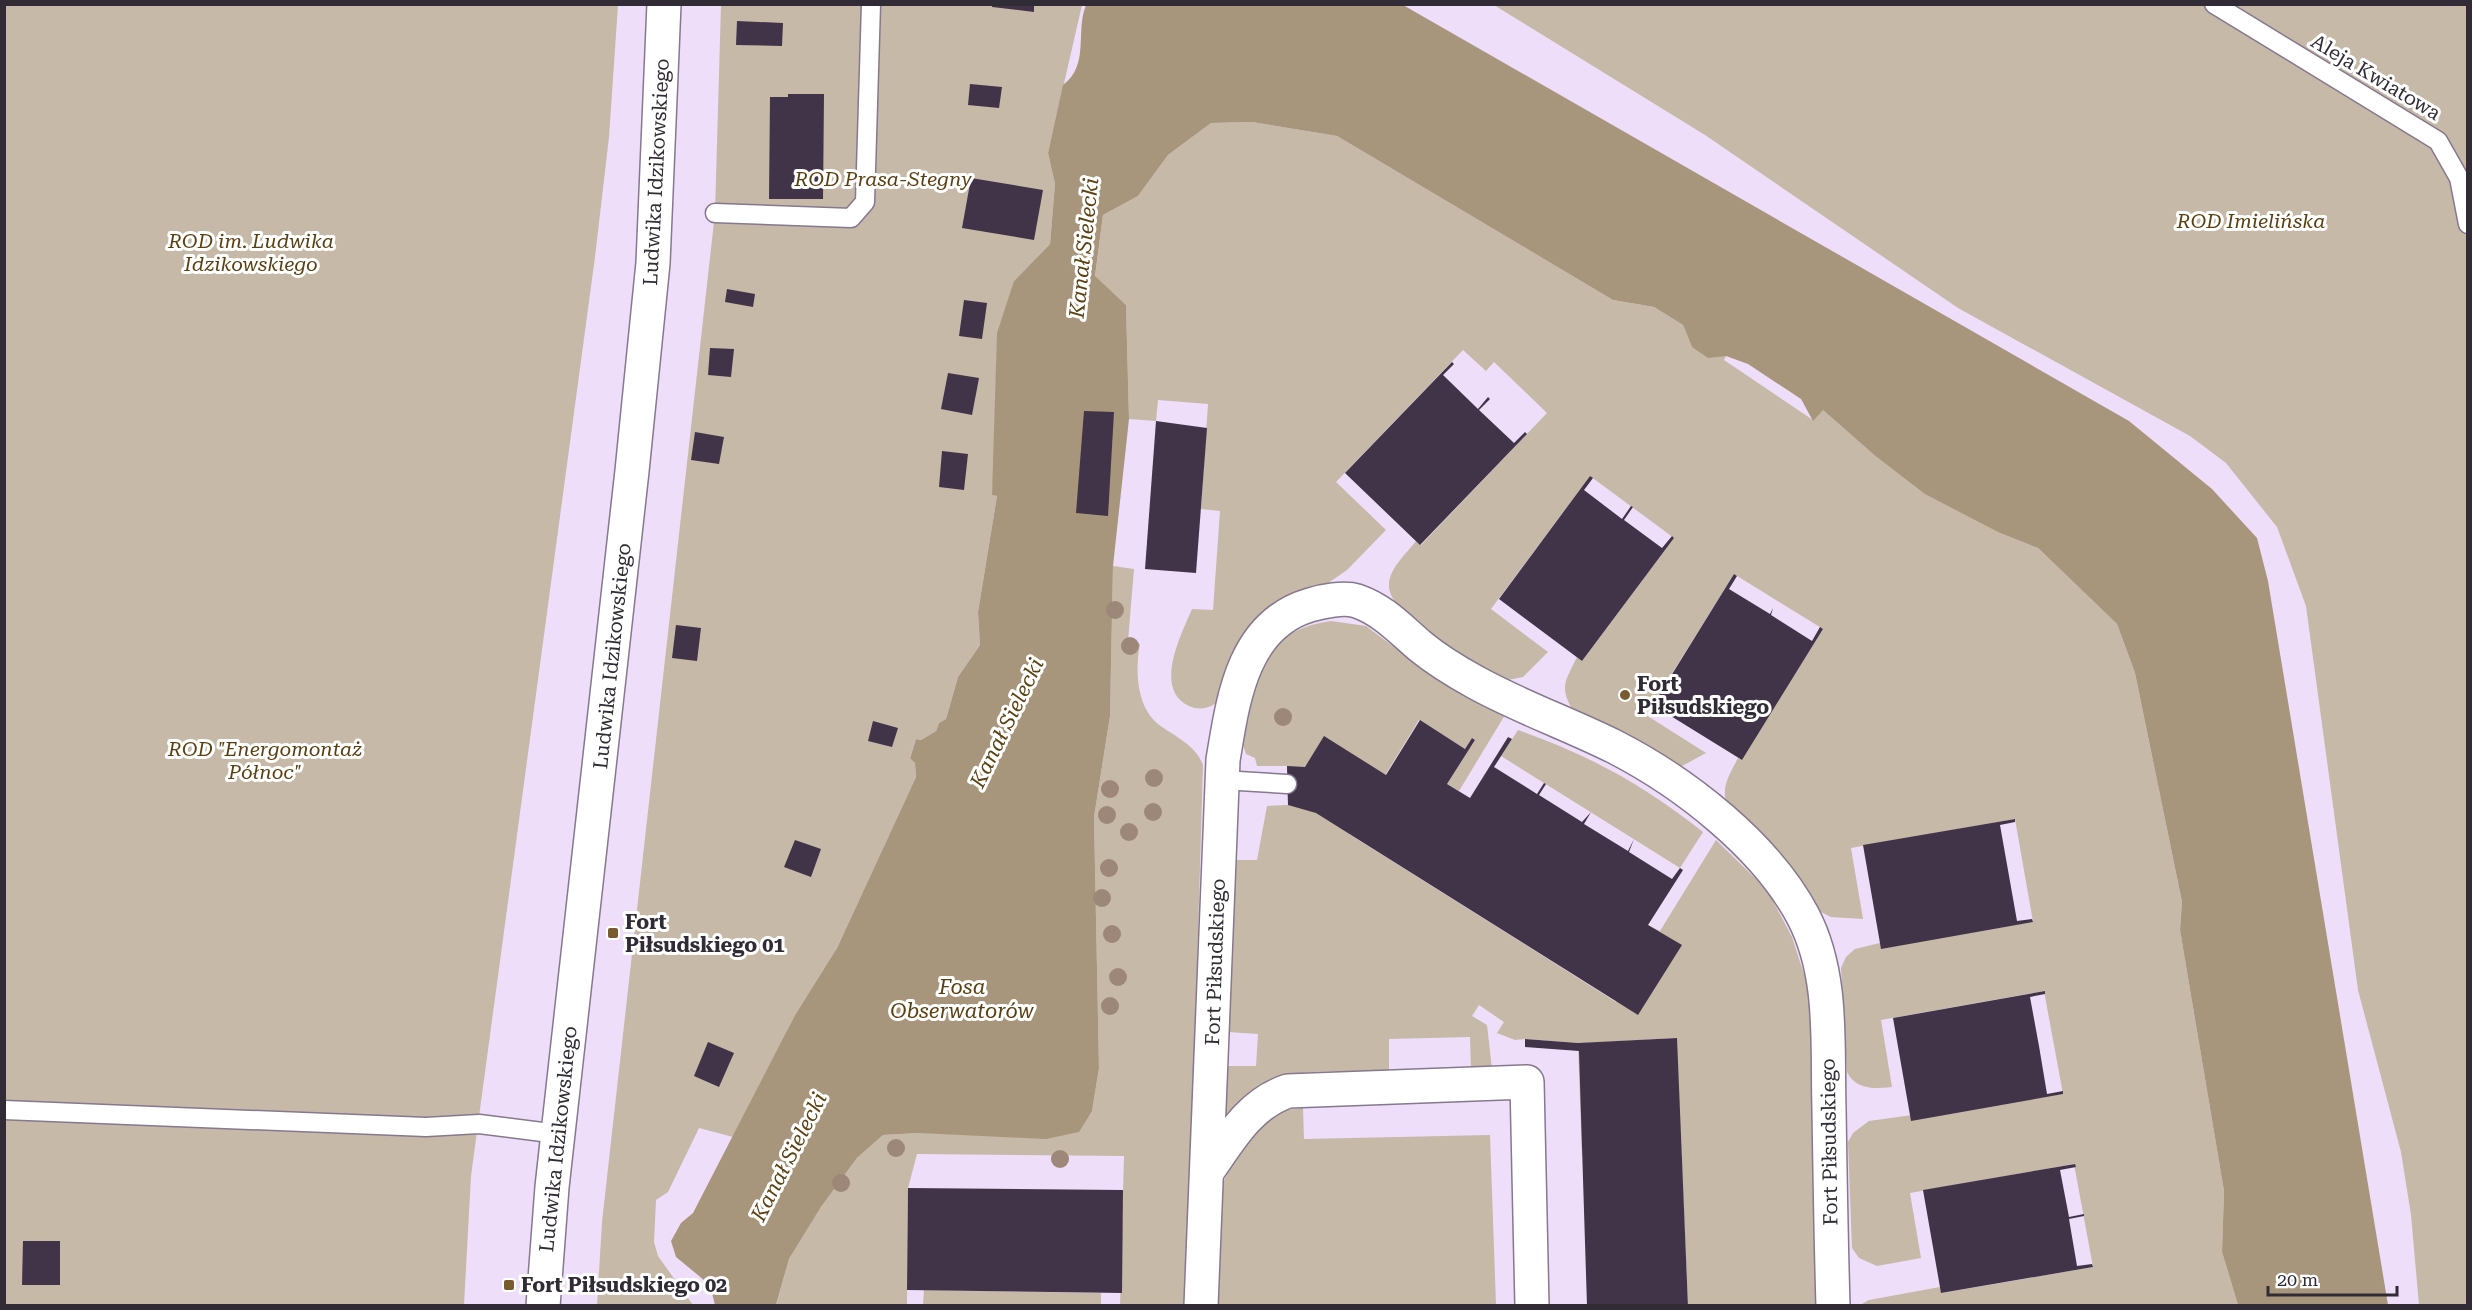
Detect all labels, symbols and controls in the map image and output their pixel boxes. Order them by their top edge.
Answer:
street label: Aleja Kwiatowa [2307,29,2445,125]
street label: Ludwika Idzikowskiego [638,58,674,286]
park label: ROD Prasa-Stegny [794,167,972,191]
water label: Kanał Sielecki [1065,177,1103,320]
park label: ROD Imielińska [2176,209,2325,233]
park label: ROD im. Ludwika Idzikowskiego [167,229,334,276]
street label: Ludwika Idzikowskiego [588,542,636,770]
water label: Kanał Sielecki [965,654,1049,792]
place label: Fort Piłsudskiego [1637,672,1769,719]
marker: Fort Piłsudskiego [1618,688,1632,702]
park label: ROD "Energomontaż Północ" [167,737,362,784]
street label: Fort Piłsudskiego [1200,878,1230,1046]
place label: Fort Piłsudskiego 01 [625,910,785,957]
marker: Fort Piłsudskiego 01 [606,926,620,940]
water label: Fosa Obserwatorów [890,975,1034,1023]
street label: Ludwika Idzikowskiego [534,1025,582,1253]
street label: Fort Piłsudskiego [1816,1058,1842,1226]
water label: Kanał Sielecki [746,1089,832,1226]
scale bar [2268,1259,2397,1297]
text: 20 m [2277,1269,2318,1290]
place label: Fort Piłsudskiego 02 [521,1273,727,1297]
marker: Fort Piłsudskiego 02 [502,1278,516,1292]

